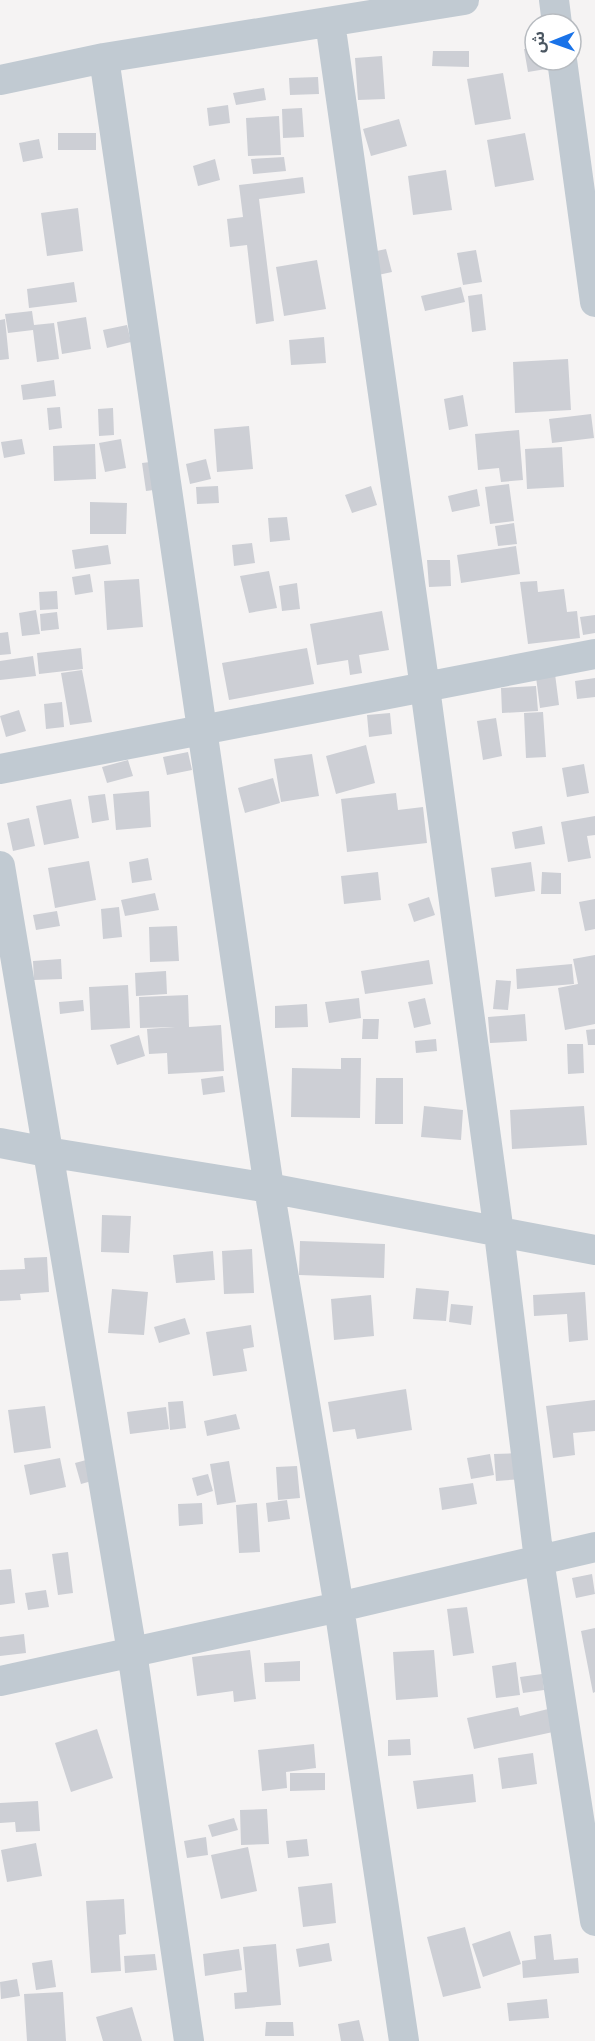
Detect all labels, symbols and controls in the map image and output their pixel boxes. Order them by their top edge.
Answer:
north arrow [523,12,583,72]
text: ش [529,31,548,53]

